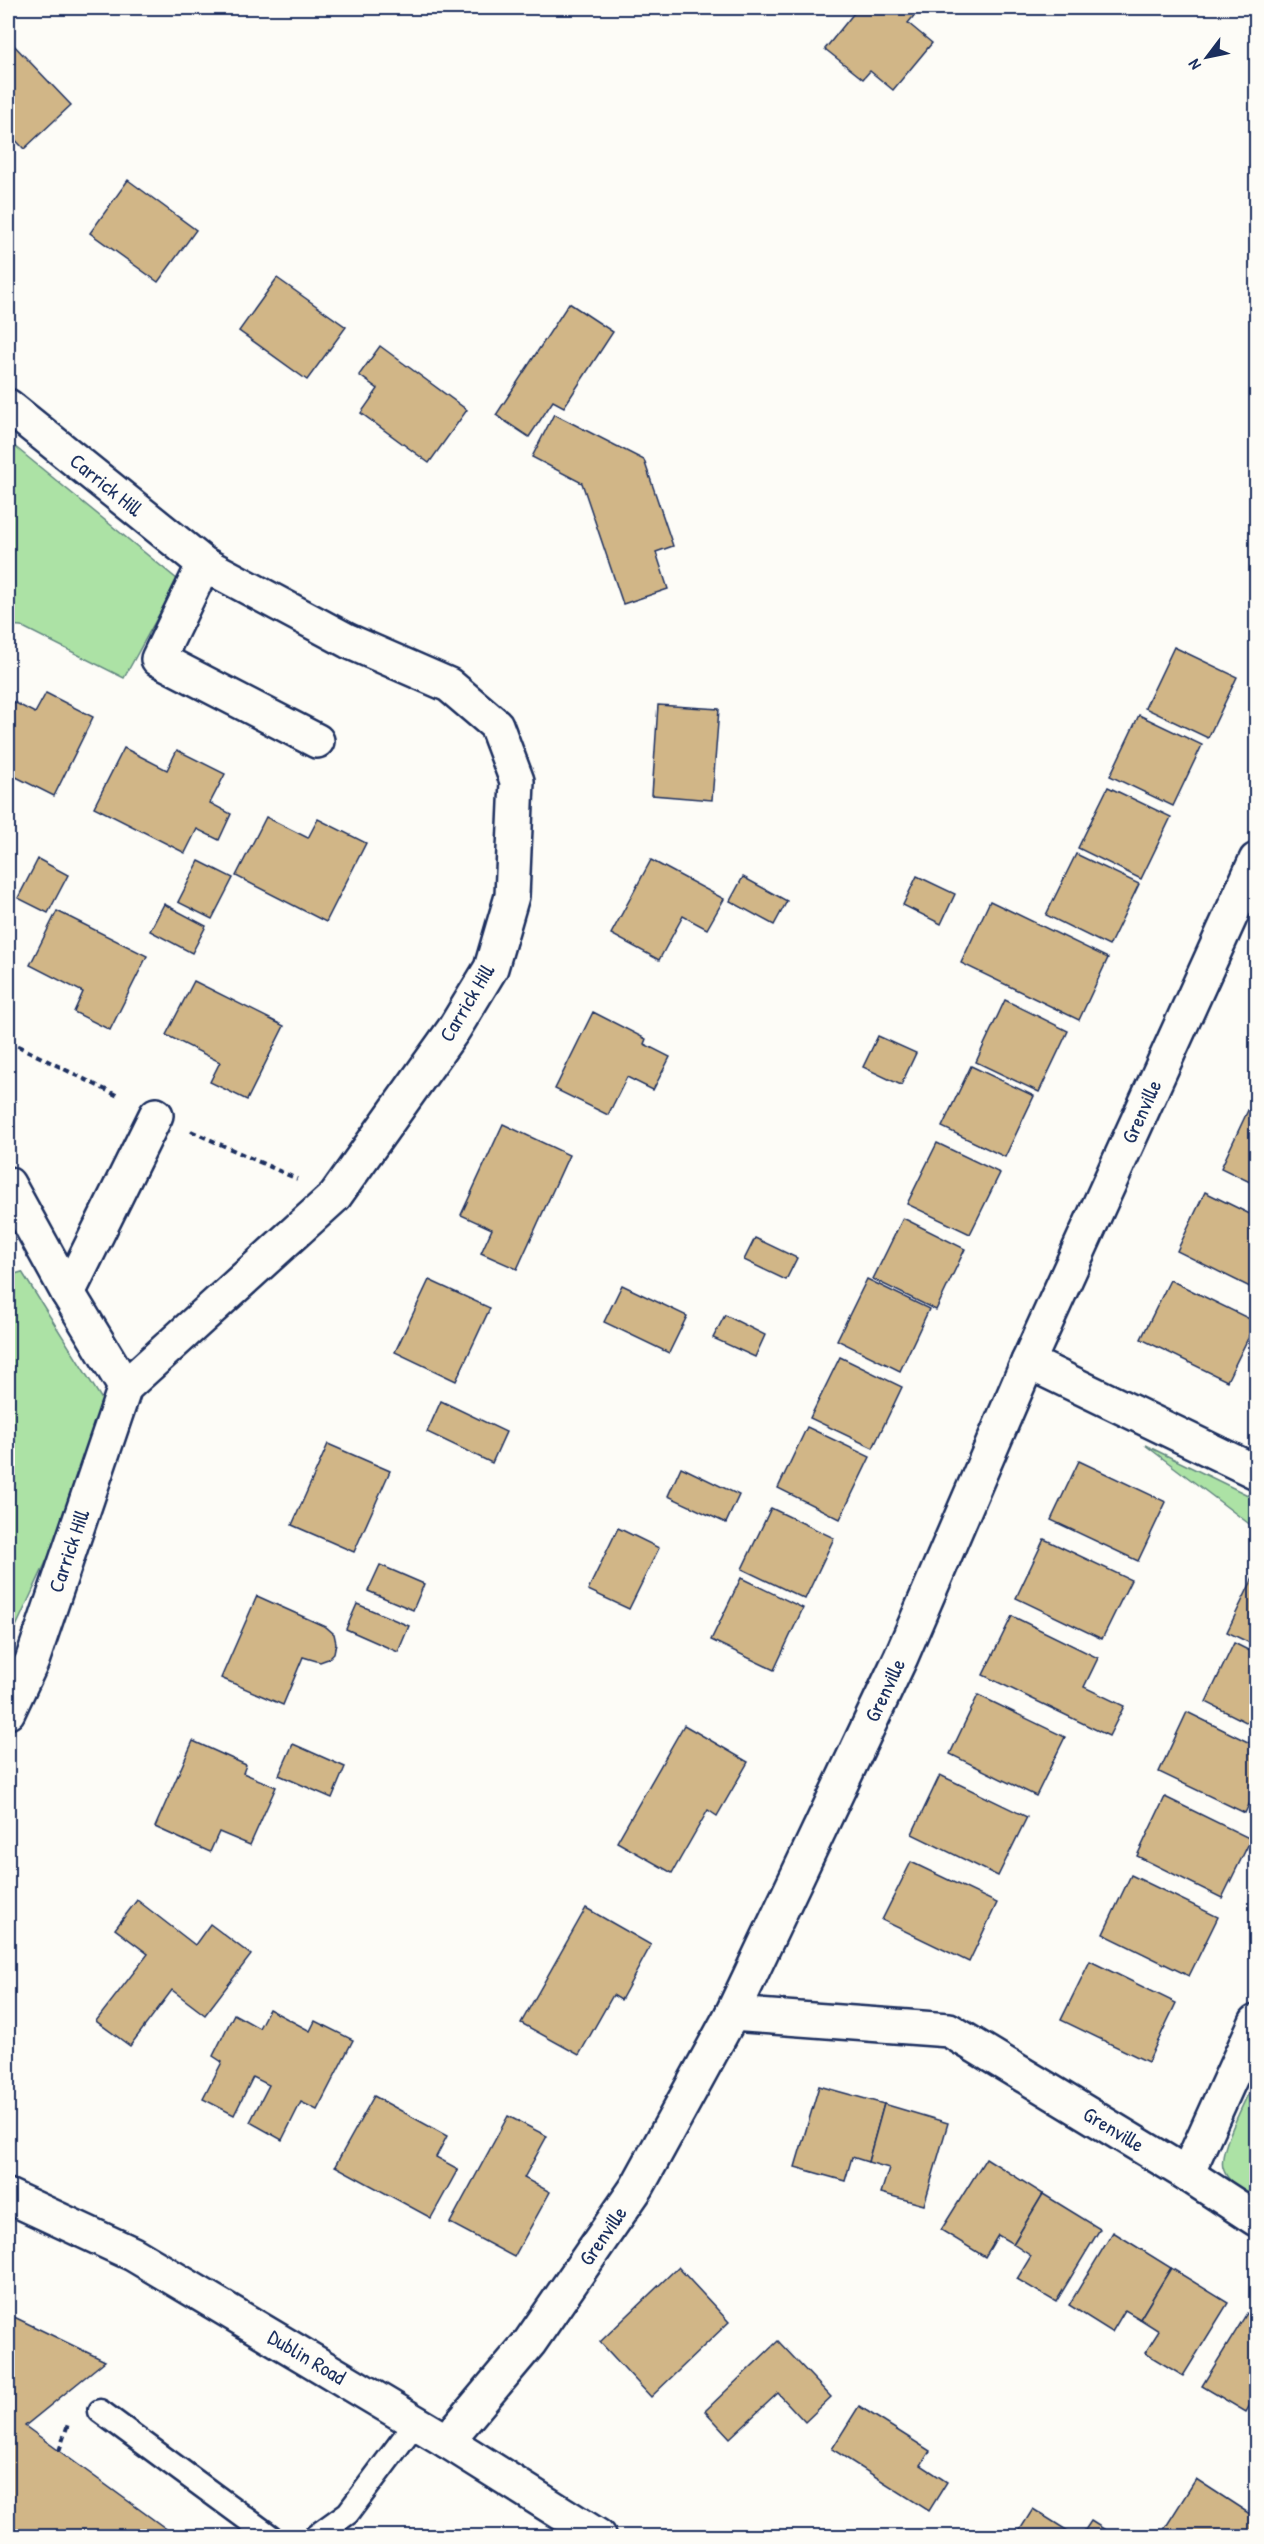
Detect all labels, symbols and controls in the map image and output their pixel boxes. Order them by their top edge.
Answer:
north arrow [1177,27,1237,87]
text: N [1182,55,1206,74]
street label: Carrick Hill [64,446,150,524]
street label: Carrick Hill [432,958,502,1047]
street label: Grenville [1114,1075,1168,1148]
street label: Carrick Hill [41,1505,97,1596]
street label: Grenville [857,1654,912,1726]
street label: Grenville [1078,2100,1150,2159]
street label: Grenville [572,2200,634,2271]
street label: Dublin Road [263,2323,351,2392]

